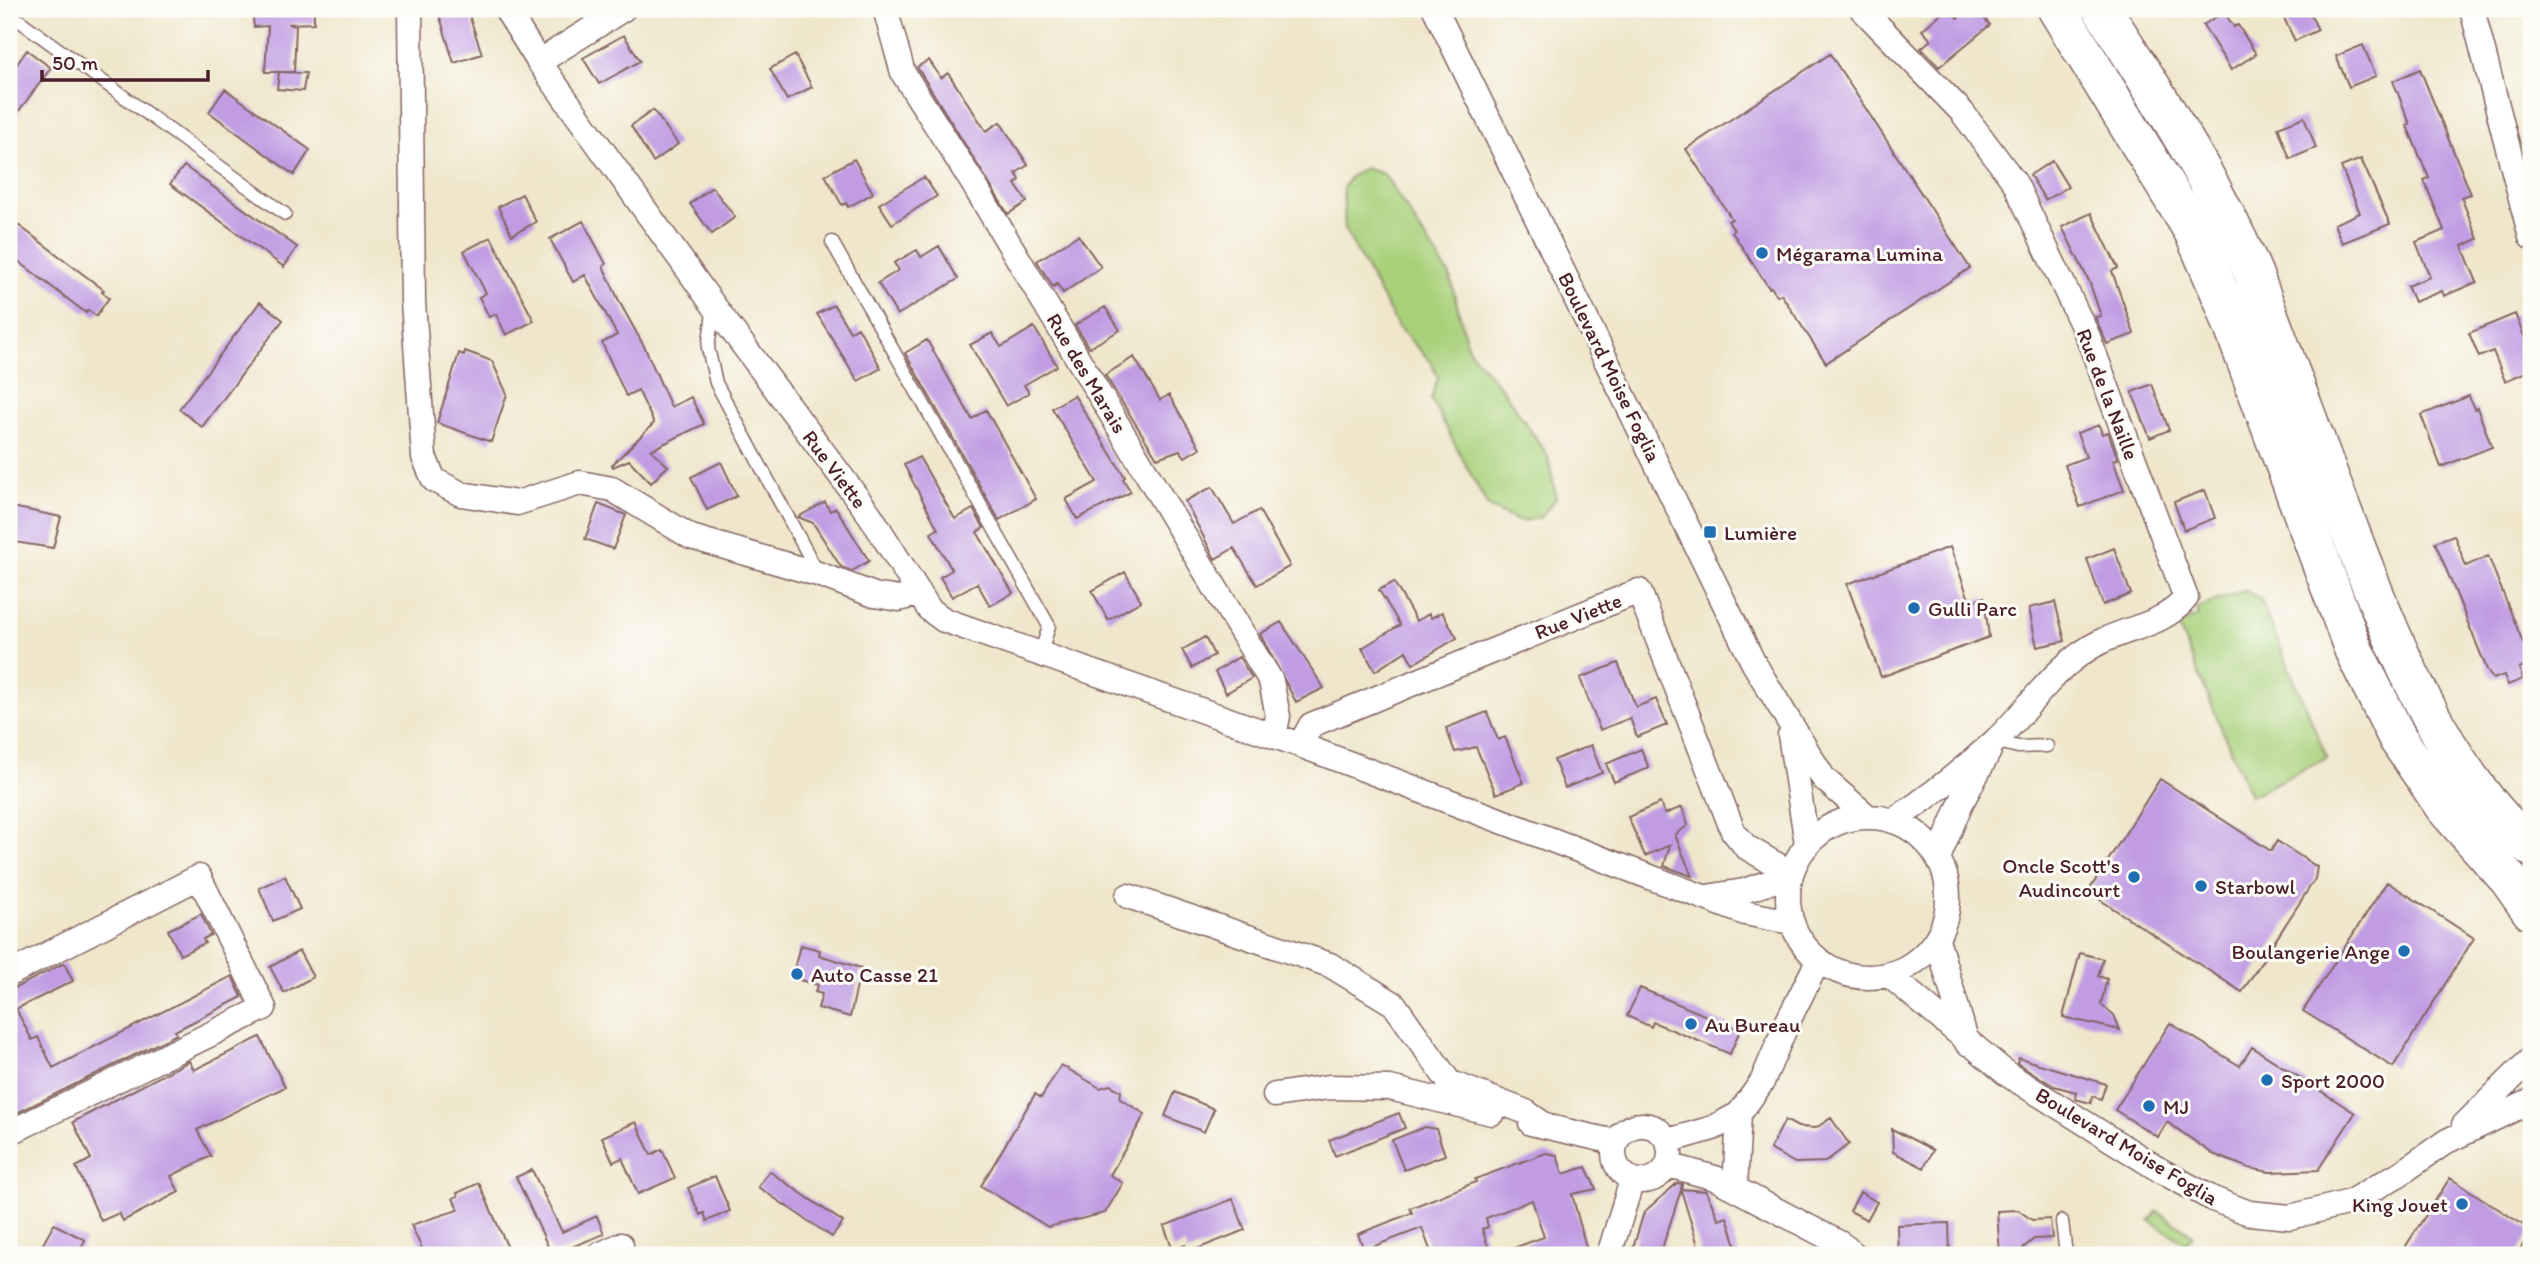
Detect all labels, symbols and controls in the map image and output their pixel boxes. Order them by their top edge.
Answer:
scale bar [42,38,208,82]
text: 50 m [52,50,99,75]
place label: Mégarama Lumina [1776,241,1943,266]
marker: Mégarama Lumina [1754,245,1770,261]
street label: Boulevard Moise Foglia [1553,268,1667,466]
street label: Rue des Marais [1041,308,1133,438]
street label: Rue de la Naille [2071,325,2145,463]
street label: Rue Viette [797,425,873,513]
place label: Lumière [1724,520,1797,545]
marker: Lumière [1702,524,1718,540]
street label: Rue Viette [1531,587,1625,645]
place label: Gulli Parc [1928,596,2017,621]
marker: Gulli Parc [1906,600,1922,616]
place label: Oncle Scott's Audincourt [2002,853,2120,902]
marker: Oncle Scott's Audincourt [2126,869,2142,885]
place label: Starbowl [2215,874,2296,899]
marker: Starbowl [2193,878,2209,894]
place label: Boulangerie Ange [2231,939,2390,964]
marker: Boulangerie Ange [2396,943,2412,959]
place label: Auto Casse 21 [811,962,938,987]
marker: Auto Casse 21 [789,966,805,982]
place label: Au Bureau [1705,1012,1801,1037]
marker: Au Bureau [1683,1016,1699,1032]
place label: Sport 2000 [2281,1068,2385,1093]
marker: Sport 2000 [2259,1072,2275,1088]
street label: Boulevard Moise Foglia [2031,1082,2223,1210]
place label: MJ [2163,1094,2189,1119]
marker: MJ [2141,1098,2157,1114]
place label: King Jouet [2352,1192,2448,1217]
marker: King Jouet [2454,1196,2470,1212]

